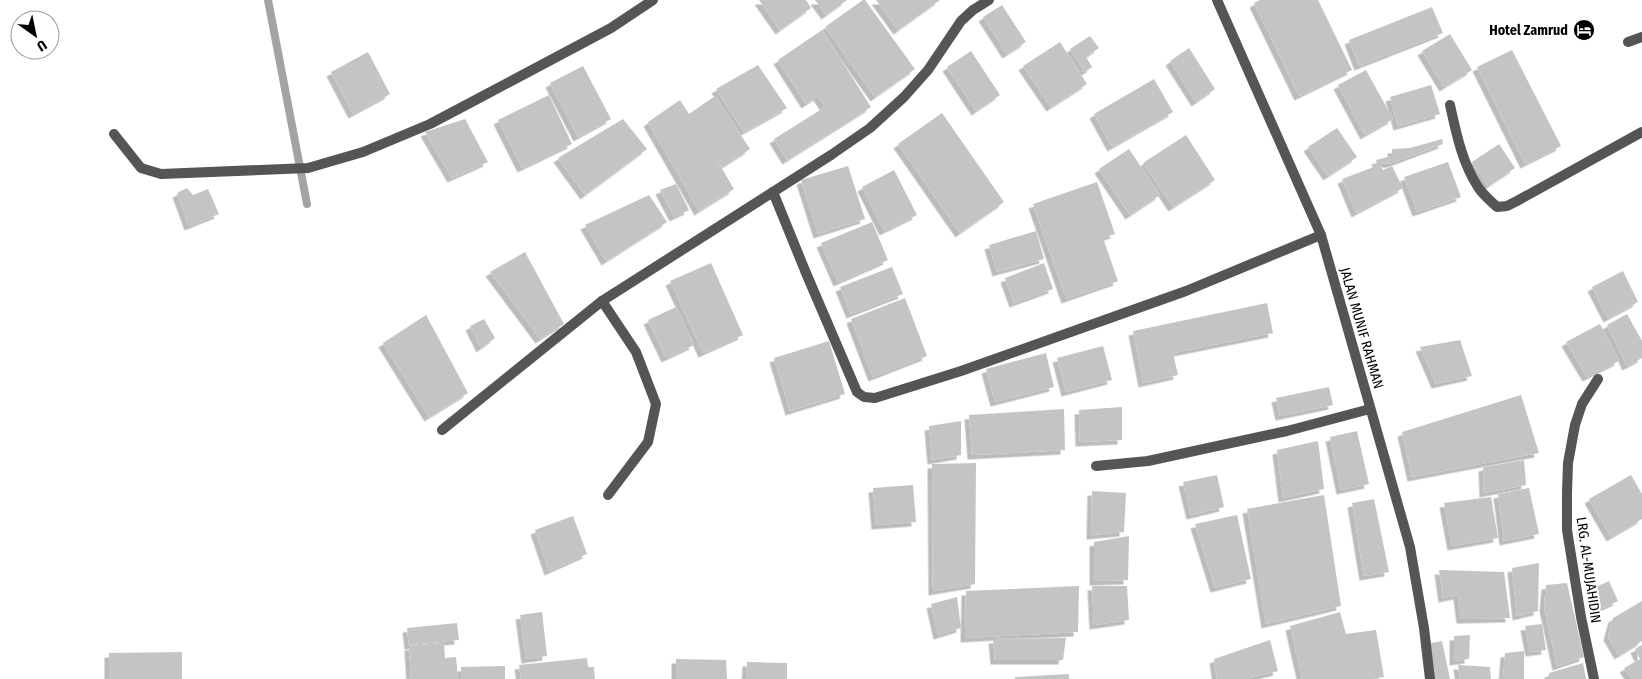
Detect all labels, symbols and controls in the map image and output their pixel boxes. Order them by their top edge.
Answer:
north arrow [10,10,60,60]
hotel icon: Hotel Zamrud [1572,18,1596,42]
place label: Hotel Zamrud [1489,22,1568,39]
text: U [34,36,50,55]
street label: JALAN MUNIF RAHMAN [1336,265,1387,391]
street label: LRG. AL-MUJAHIDIN [1573,516,1604,624]

